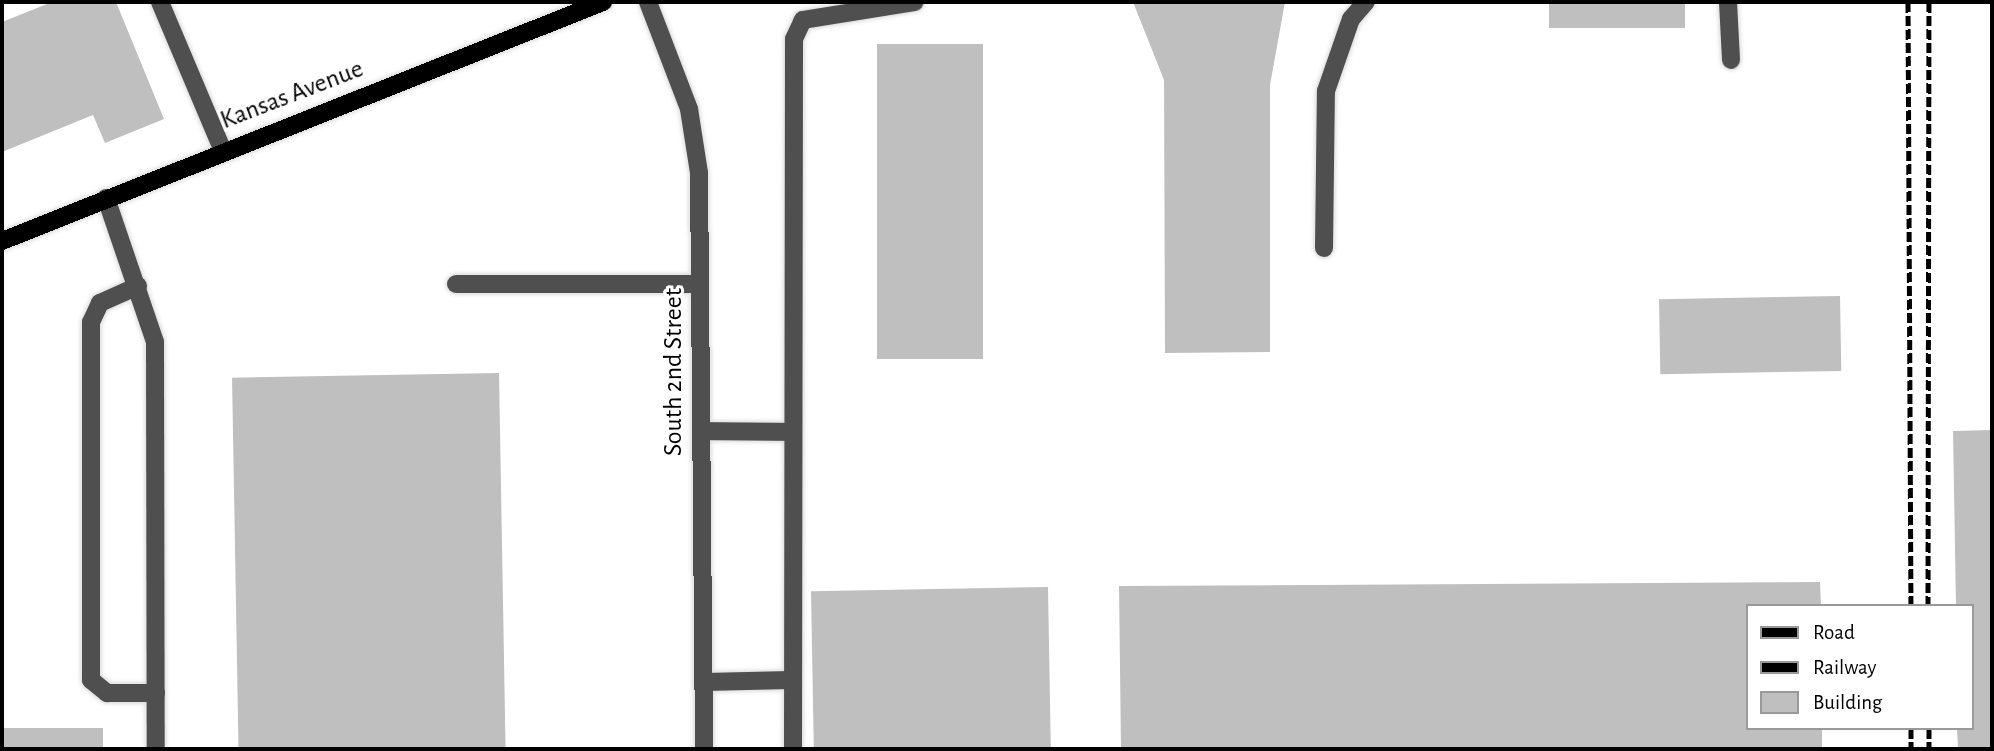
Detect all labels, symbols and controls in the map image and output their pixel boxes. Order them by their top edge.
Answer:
street label: Kansas Avenue [216,53,368,137]
street label: South 2nd Street [658,288,690,456]
legend [1745,604,1973,730]
text: Road [1813,622,1855,643]
text: Railway [1813,657,1876,678]
text: Building [1813,692,1882,713]

